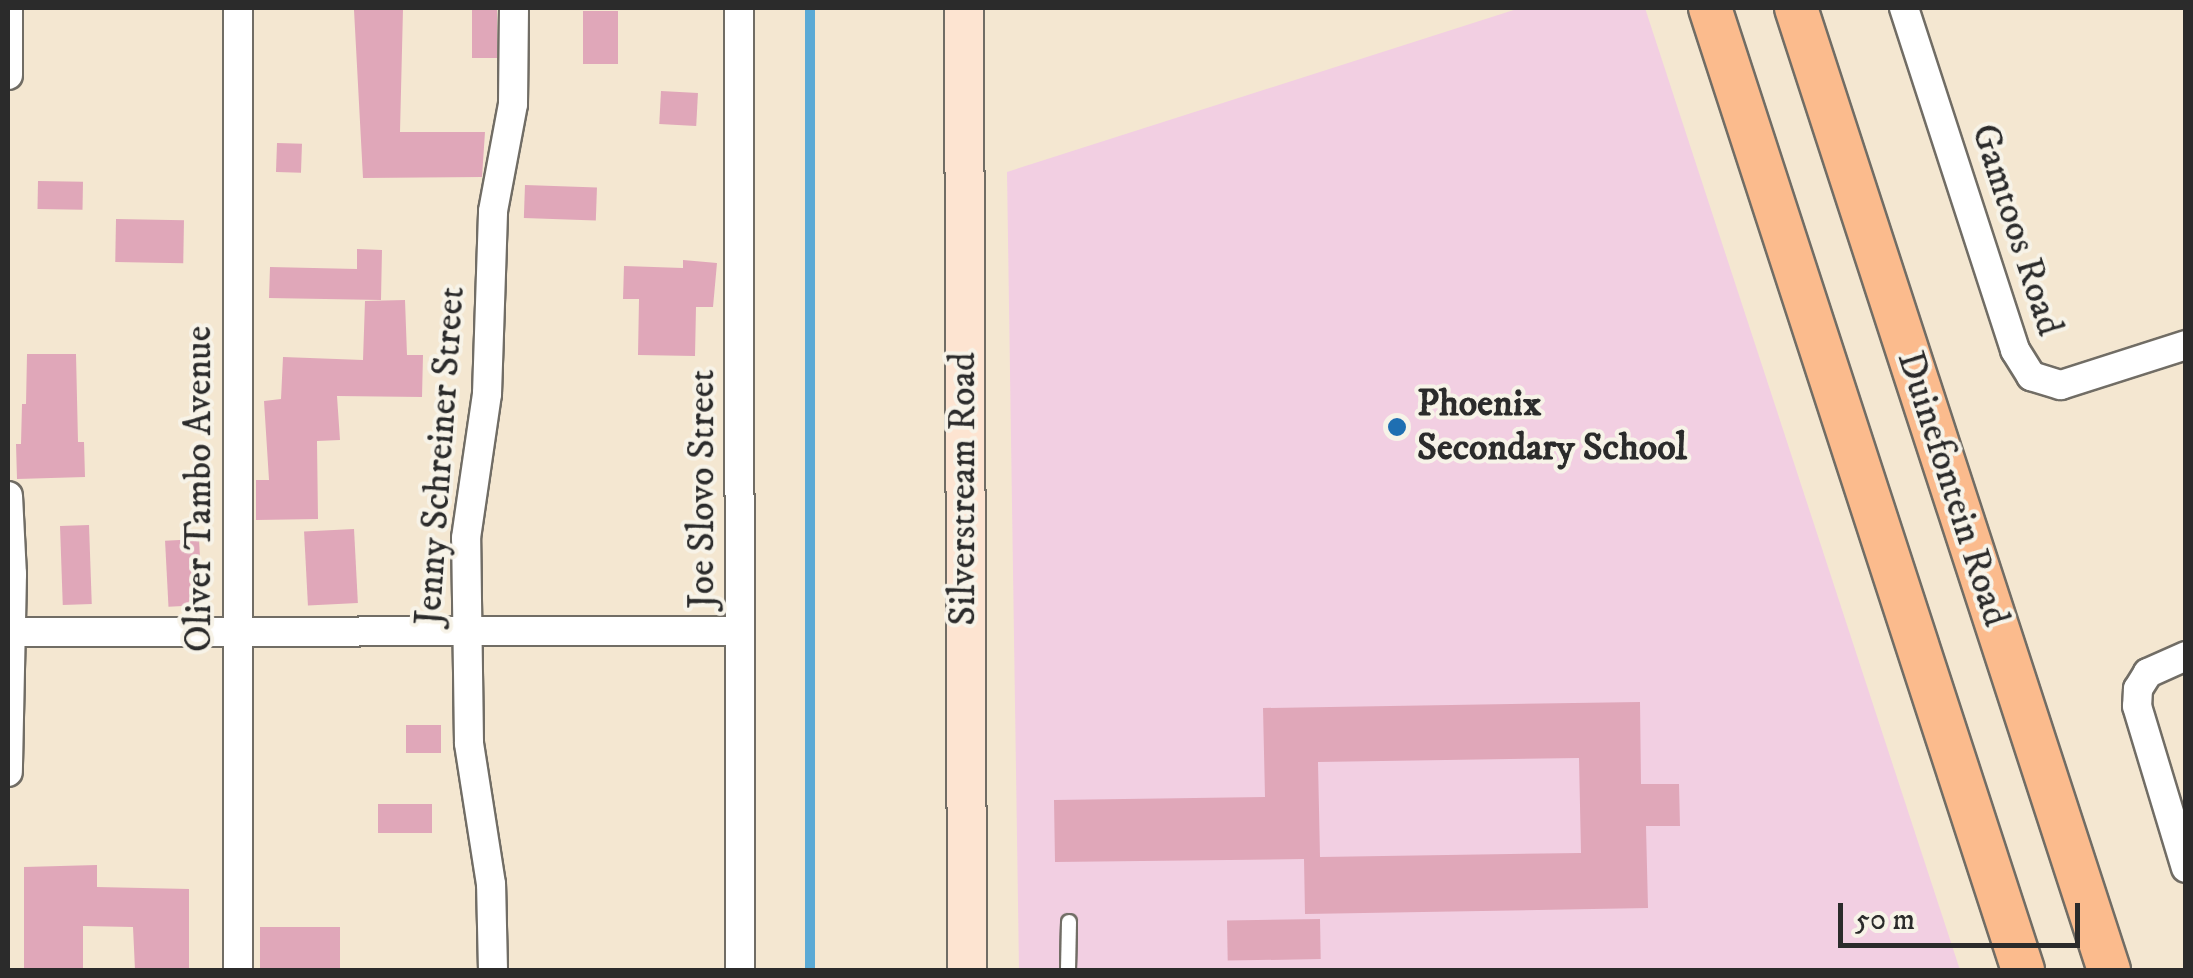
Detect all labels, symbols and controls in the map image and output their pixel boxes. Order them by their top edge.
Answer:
street label: Gamtoos Road [1960,118,2072,342]
street label: Jenny Schreiner Street [406,285,476,627]
street label: Oliver Tambo Avenue [177,326,223,652]
street label: Duinefontein Road [1886,346,2018,632]
street label: Silverstream Road [941,352,987,626]
street label: Joe Slovo Street [680,369,726,609]
place label: Phoenix Secondary School [1417,382,1687,472]
marker: Phoenix Secondary School [1386,416,1408,438]
scale bar [1843,883,2086,945]
text: 50 m [1855,902,1915,939]

